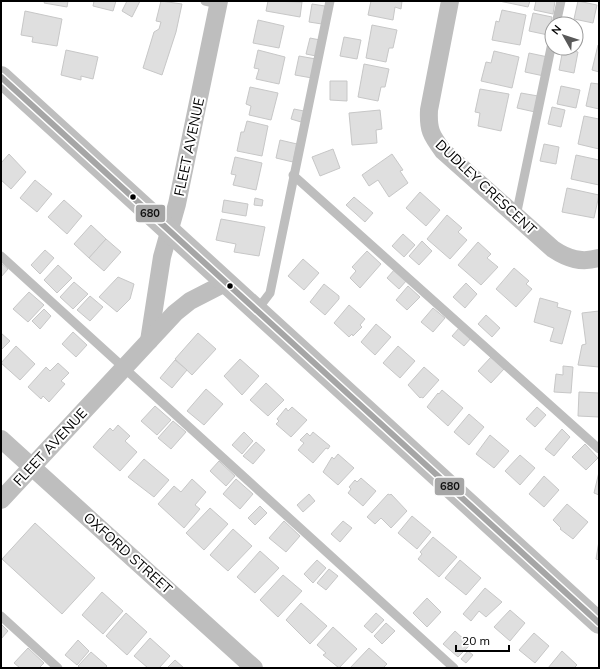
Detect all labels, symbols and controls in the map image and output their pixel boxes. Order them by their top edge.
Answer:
north arrow [544,16,584,56]
text: N [548,22,564,37]
street label: FLEET AVENUE [170,96,208,198]
street label: DUDLEY CRESCENT [432,135,541,239]
unlabelled marker [128,192,138,202]
line badge: 680 [135,204,166,223]
text: 680 [140,206,160,220]
unlabelled marker [225,281,235,291]
street label: FLEET AVENUE [9,404,91,490]
line badge: 680 [434,477,465,496]
text: 680 [440,479,460,493]
street label: OXFORD STREET [80,508,176,598]
scale bar [456,627,509,653]
text: 20 m [462,633,490,648]

